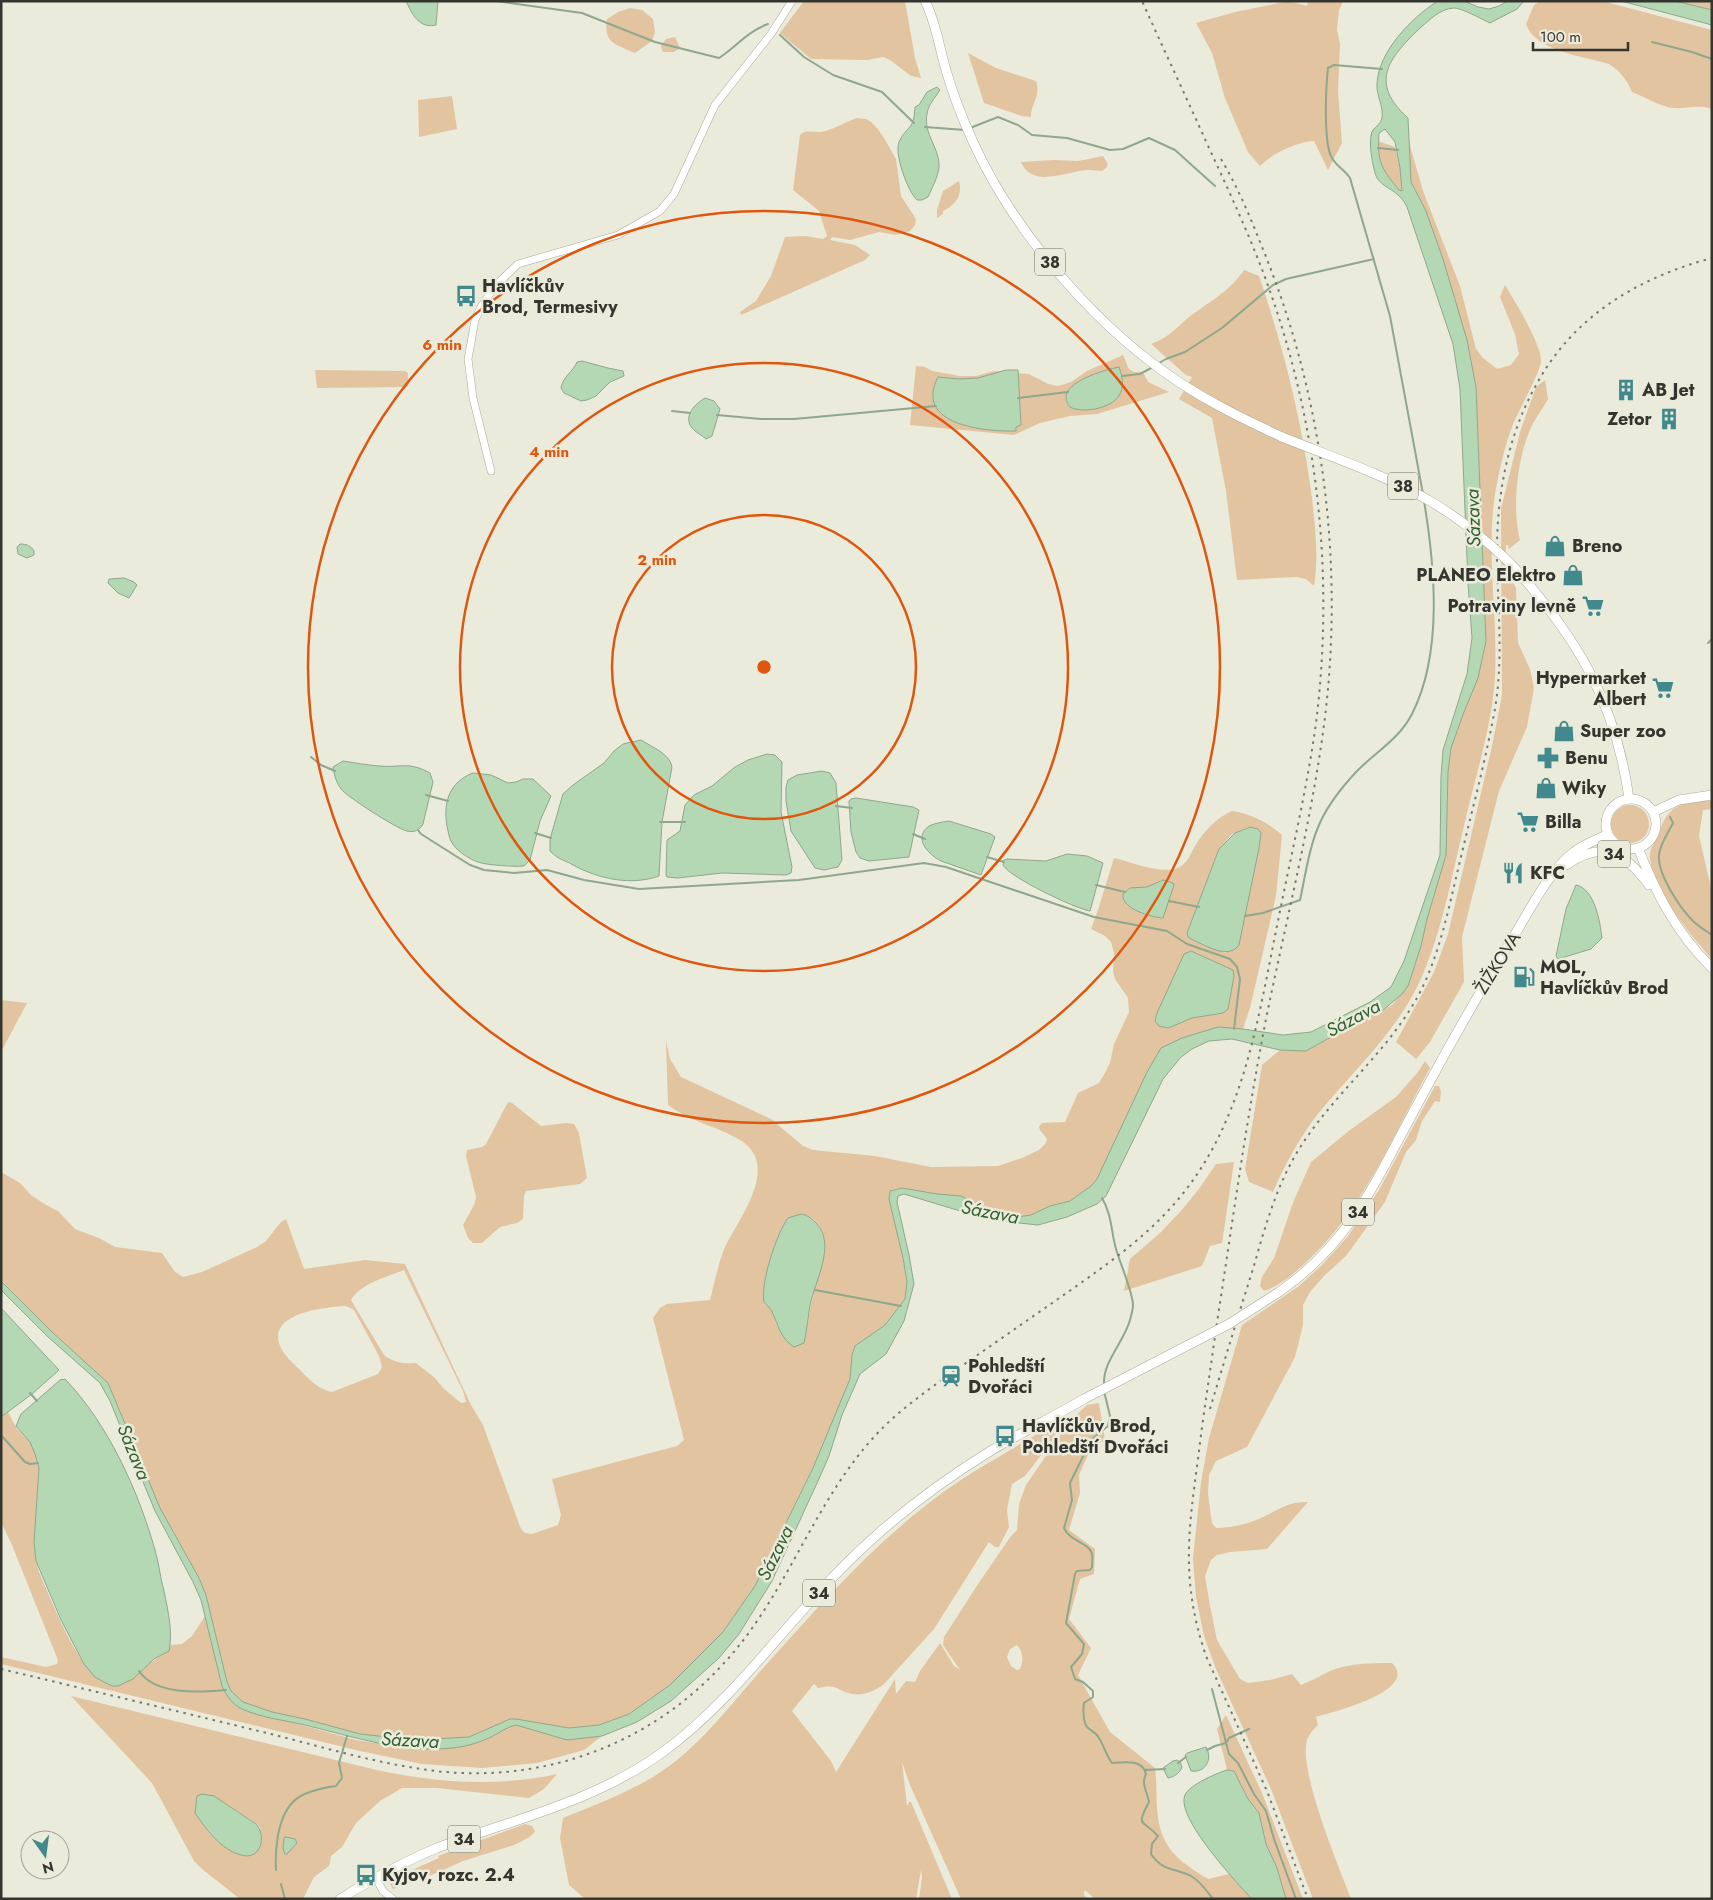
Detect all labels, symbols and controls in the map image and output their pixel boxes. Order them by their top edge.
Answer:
scale bar [1533,20,1628,52]
text: 100 m [1540,26,1581,48]
road number: 38 [1035,248,1065,276]
place label: Havlíčkův Brod, Termesivy [482,273,618,320]
bus stop icon: Havlíčkův Brod, Termesivy [453,283,479,309]
text: 6 min [422,334,462,356]
building icon: AB Jet [1613,377,1639,403]
place label: AB Jet [1641,377,1695,403]
place label: Zetor [1607,406,1653,432]
building icon: Zetor [1656,406,1682,432]
text: 4 min [529,441,569,463]
road number: 38 [1388,472,1418,500]
water label: Sázava [1458,488,1488,548]
shop icon: Breno [1542,533,1568,559]
place label: Breno [1572,533,1623,559]
text: 2 min [637,549,677,571]
place label: PLANEO Elektro [1416,562,1556,588]
shop icon: PLANEO Elektro [1560,562,1586,588]
place label: Potraviny levně [1447,593,1576,619]
supermarket icon: Potraviny levně [1580,593,1606,619]
centre of rings [755,658,773,676]
place label: Hypermarket Albert [1536,665,1646,712]
supermarket icon: Hypermarket Albert [1650,675,1676,701]
shop icon: Super zoo [1551,718,1577,744]
place label: Super zoo [1580,718,1667,744]
pharmacy icon: Benu [1535,745,1561,771]
place label: Benu [1565,745,1608,771]
shop icon: Wiky [1533,775,1559,801]
place label: Wiky [1562,775,1607,801]
supermarket icon: Billa [1515,809,1541,835]
place label: Billa [1545,809,1581,835]
road number: 34 [1598,841,1630,868]
restaurant icon: KFC [1500,860,1526,886]
place label: KFC [1530,860,1565,886]
street label: ŽIŽKOVA [1469,927,1527,999]
place label: MOL, Havlíčkův Brod [1540,954,1668,1001]
fuel station icon: MOL, Havlíčkův Brod [1511,964,1537,990]
water label: Sázava [1321,992,1385,1044]
water label: Sázava [959,1193,1022,1231]
road number: 34 [1342,1198,1374,1226]
place label: Pohledští Dvořáci [968,1353,1046,1400]
station icon: Pohledští Dvořáci [938,1363,964,1389]
place label: Havlíčkův Brod, Pohledští Dvořáci [1022,1413,1168,1460]
water label: Sázava [111,1420,158,1484]
bus stop icon: Havlíčkův Brod, Pohledští Dvořáci [992,1423,1018,1449]
water label: Sázava [750,1521,800,1585]
road number: 34 [803,1580,835,1606]
water label: Sázava [380,1725,440,1755]
road number: 34 [448,1826,480,1852]
north arrow [20,1830,70,1880]
text: N [40,1857,56,1879]
bus stop icon: Kyjov, rozc. 2.4 [353,1862,379,1888]
place label: Kyjov, rozc. 2.4 [382,1862,515,1888]

